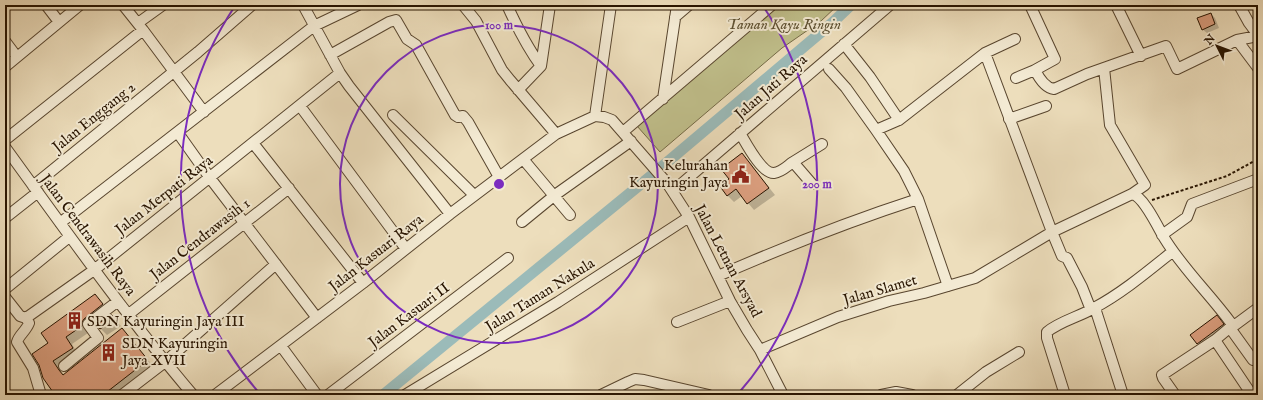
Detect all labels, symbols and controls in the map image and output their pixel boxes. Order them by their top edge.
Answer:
park label: Taman Kayu Ringin [727,15,841,35]
text: 100 m [485,18,514,33]
north arrow [1197,26,1237,66]
text: N [1201,31,1219,49]
street label: Jalan Jati Raya [729,50,812,125]
street label: Jalan Enggang 2 [47,78,139,158]
street label: Jalan Merpati Raya [110,151,217,240]
place label: Kelurahan Kayuringin Jaya [629,156,729,192]
public building icon: Kelurahan Kayuringin Jaya [731,164,751,184]
street label: Jalan Cendrawasih Raya [35,169,140,300]
centre of rings [492,177,506,191]
text: 200 m [802,177,832,192]
street label: Jalan Cendrawasih 1 [145,194,254,285]
street label: Jalan Letnan Arsyad [689,199,766,322]
street label: Jalan Kasuari Raya [323,210,428,297]
street label: Jalan Taman Nakula [480,254,599,337]
street label: Jalan Slamet [839,270,919,310]
street label: Jalan Kasuari II [363,278,454,353]
building icon: SDN Kayuringin Jaya III [64,311,84,331]
place label: SDN Kayuringin Jaya III [87,312,245,331]
place label: SDN Kayuringin Jaya XVII [120,334,228,370]
building icon: SDN Kayuringin Jaya XVII [99,342,119,362]

